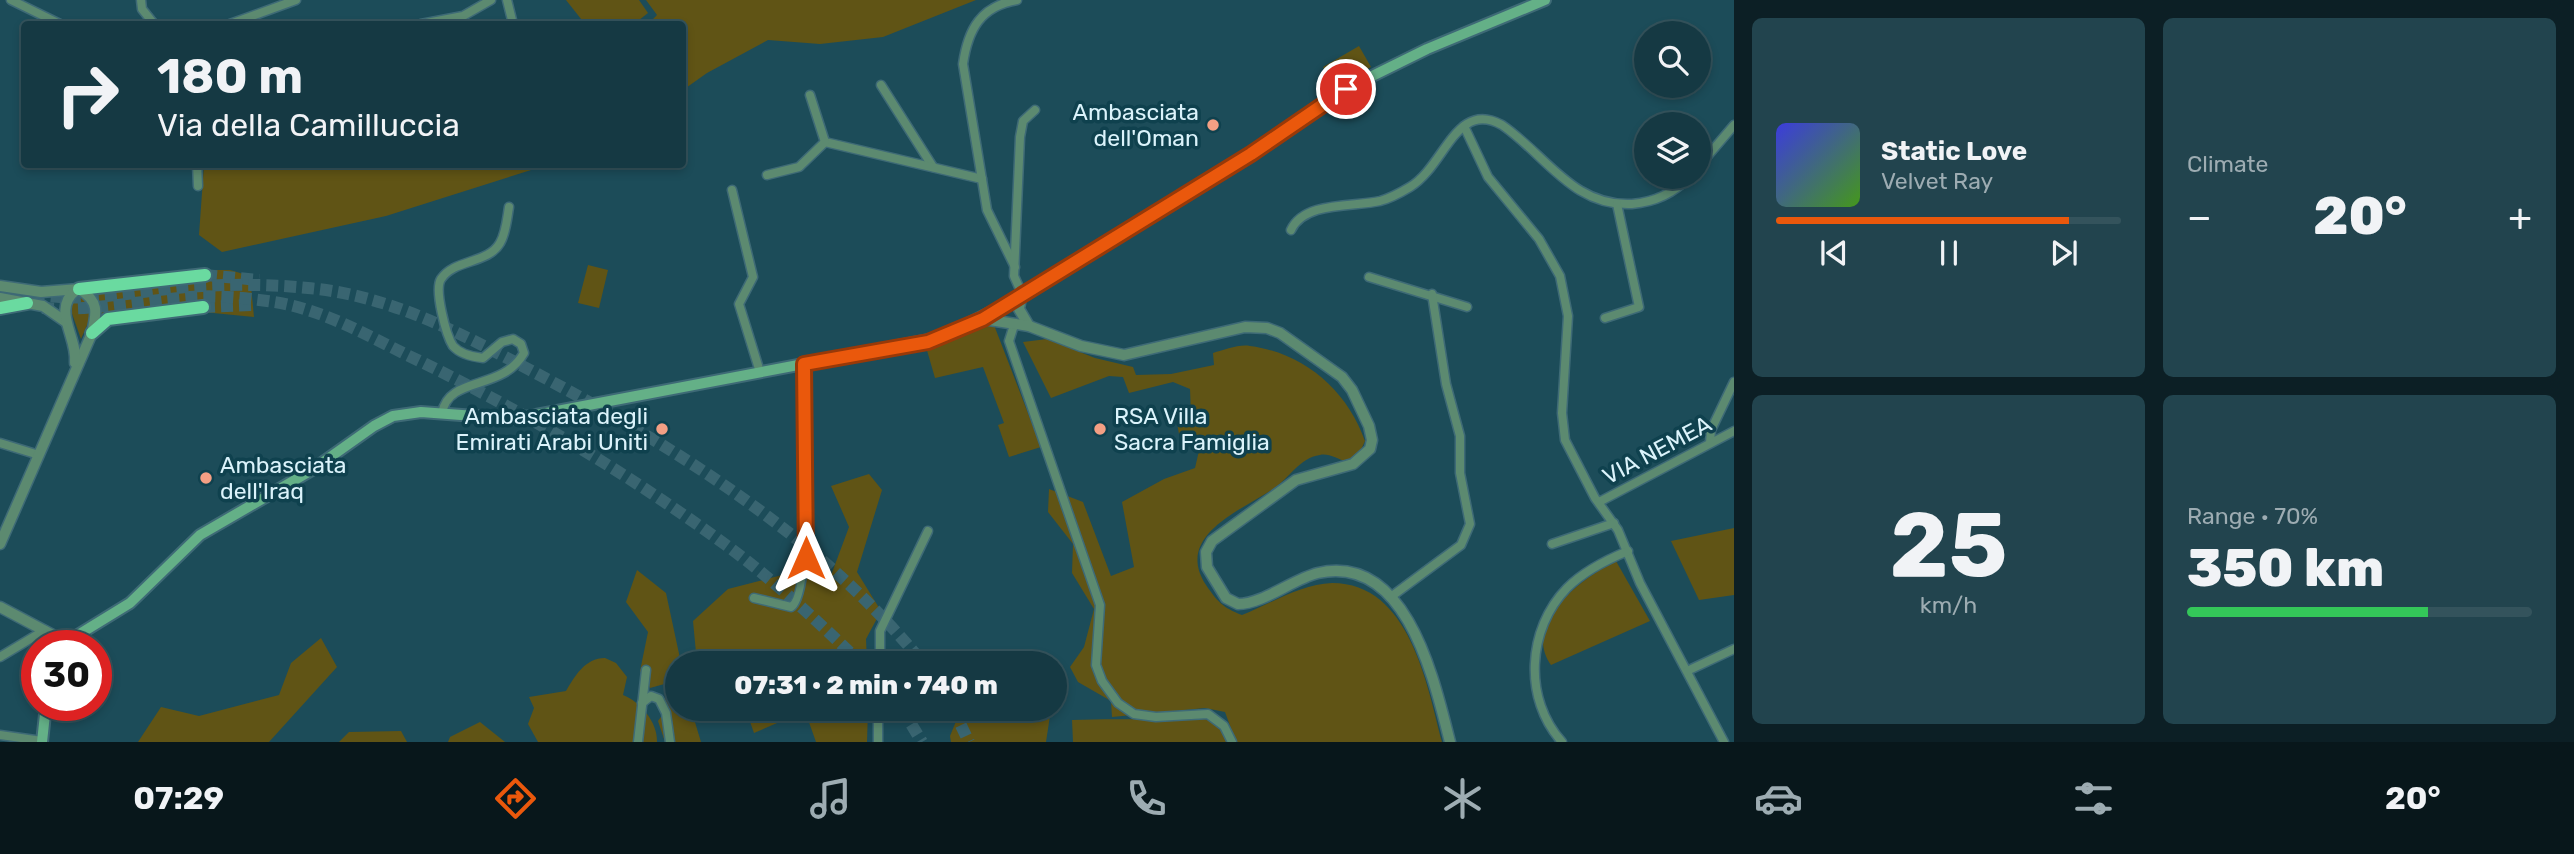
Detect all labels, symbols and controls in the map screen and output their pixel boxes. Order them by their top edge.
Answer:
map controls [1634,21,1711,189]
button: search [1634,21,1711,98]
text: 180 m [157,47,303,105]
icon: right [42,49,133,140]
pin [1316,59,1376,119]
icon: arrive [1327,70,1365,108]
place label: Ambasciata dell'Oman [1072,98,1199,152]
text: Via della Camilluccia [157,106,460,144]
button: layers [1634,112,1711,189]
marker: Ambasciata dell'Oman [1205,117,1221,133]
text: Static Love [1881,136,2027,167]
text: Climate [2187,150,2268,178]
text: Velvet Ray [1881,167,1993,195]
text: 20° [2313,185,2407,247]
text: − [2187,194,2212,240]
text: + [2508,194,2532,240]
icon: previous [1815,234,1853,272]
icon: pause [1930,234,1968,272]
icon: next [2045,234,2083,272]
place label: Ambasciata degli Emirati Arabi Uniti [456,402,648,456]
place label: RSA Villa Sacra Famiglia [1114,402,1270,456]
street label: VIA NEMEA [1598,410,1716,490]
marker: Ambasciata degli Emirati Arabi Uniti [654,421,670,437]
marker: RSA Villa Sacra Famiglia [1092,421,1108,437]
place label: Ambasciata dell'Iraq [220,451,347,505]
marker: Ambasciata dell'Iraq [198,470,214,486]
text: 25 [1890,491,2007,599]
text: Range · 70% [2187,502,2318,530]
position arrow [769,521,843,595]
text: 350 km [2187,537,2384,599]
text: km/h [1920,591,1977,619]
speed limit sign: 30 [21,630,112,721]
text: 07:31 · 2 min · 740 m [734,670,998,701]
icon: directions [491,774,540,823]
icon: music [806,774,855,823]
icon: phone [1122,774,1171,823]
icon: climate [1438,774,1487,823]
icon: car [1754,774,1803,823]
icon: filters [2069,774,2118,823]
text: 07:29 [133,779,224,817]
text: 20° [2385,779,2441,817]

